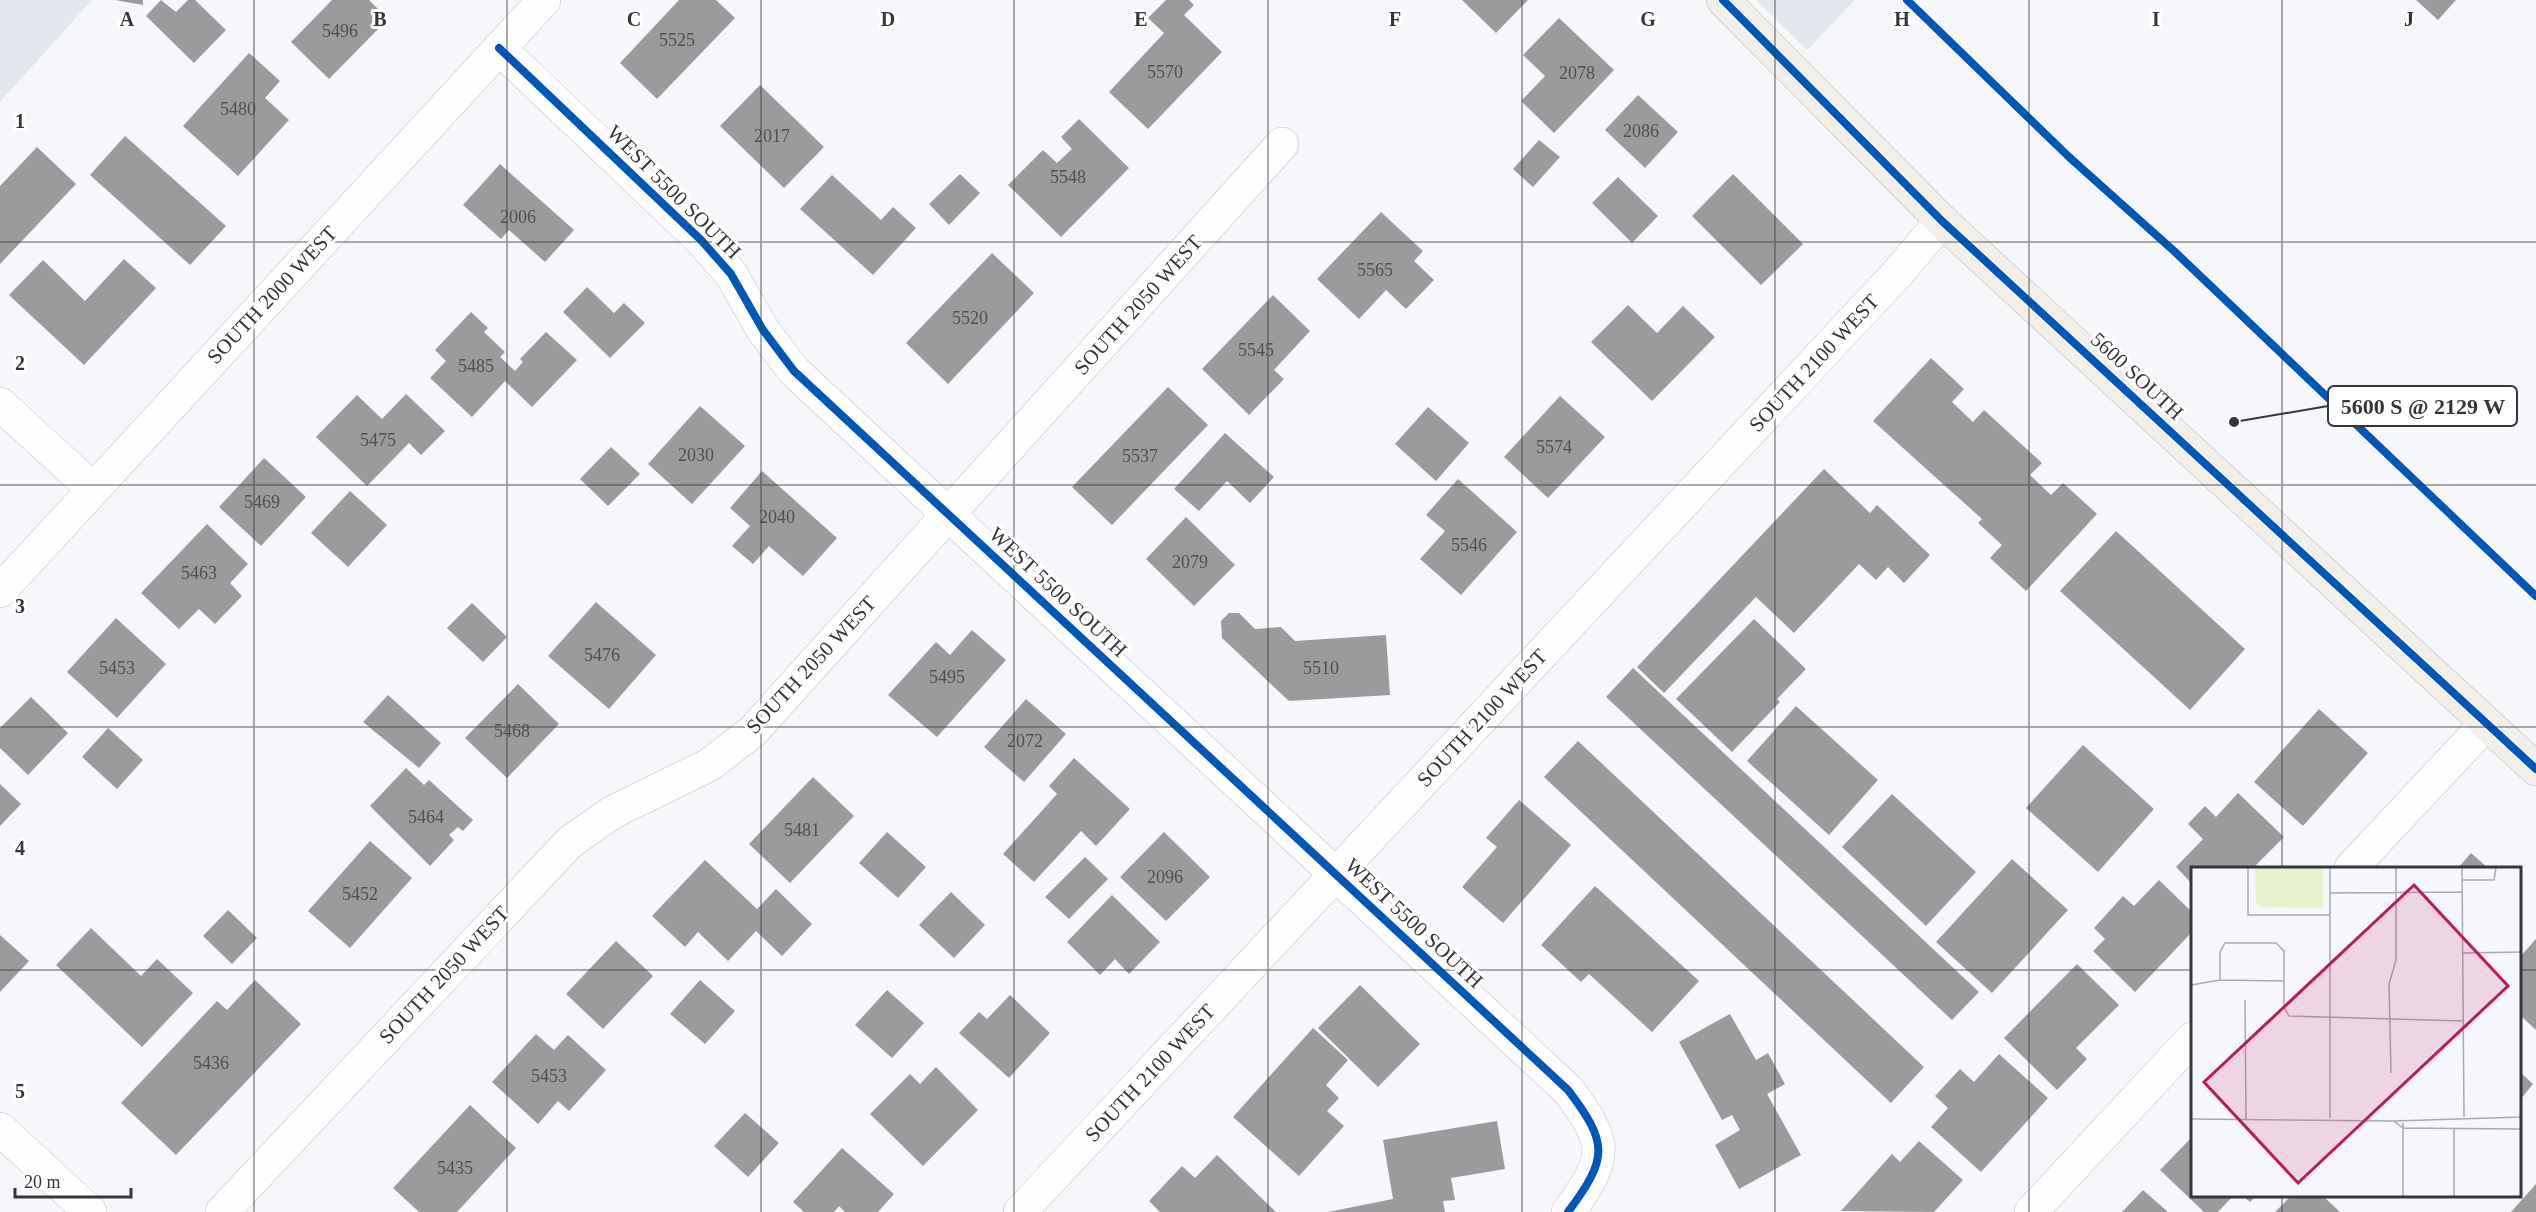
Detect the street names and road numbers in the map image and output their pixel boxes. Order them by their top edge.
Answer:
street label: WEST 5500 SOUTH [602,120,746,264]
street label: SOUTH 2000 WEST [202,221,342,369]
street label: SOUTH 2050 WEST [1069,230,1207,380]
street label: SOUTH 2100 WEST [1744,289,1884,437]
street label: 5600 SOUTH [2086,327,2188,425]
street label: WEST 5500 SOUTH [984,522,1132,662]
street label: SOUTH 2050 WEST [741,591,881,739]
street label: SOUTH 2100 WEST [1412,644,1552,792]
street label: WEST 5500 SOUTH [1340,853,1488,993]
street label: SOUTH 2050 WEST [374,901,514,1049]
street label: SOUTH 2100 WEST [1080,999,1220,1147]

